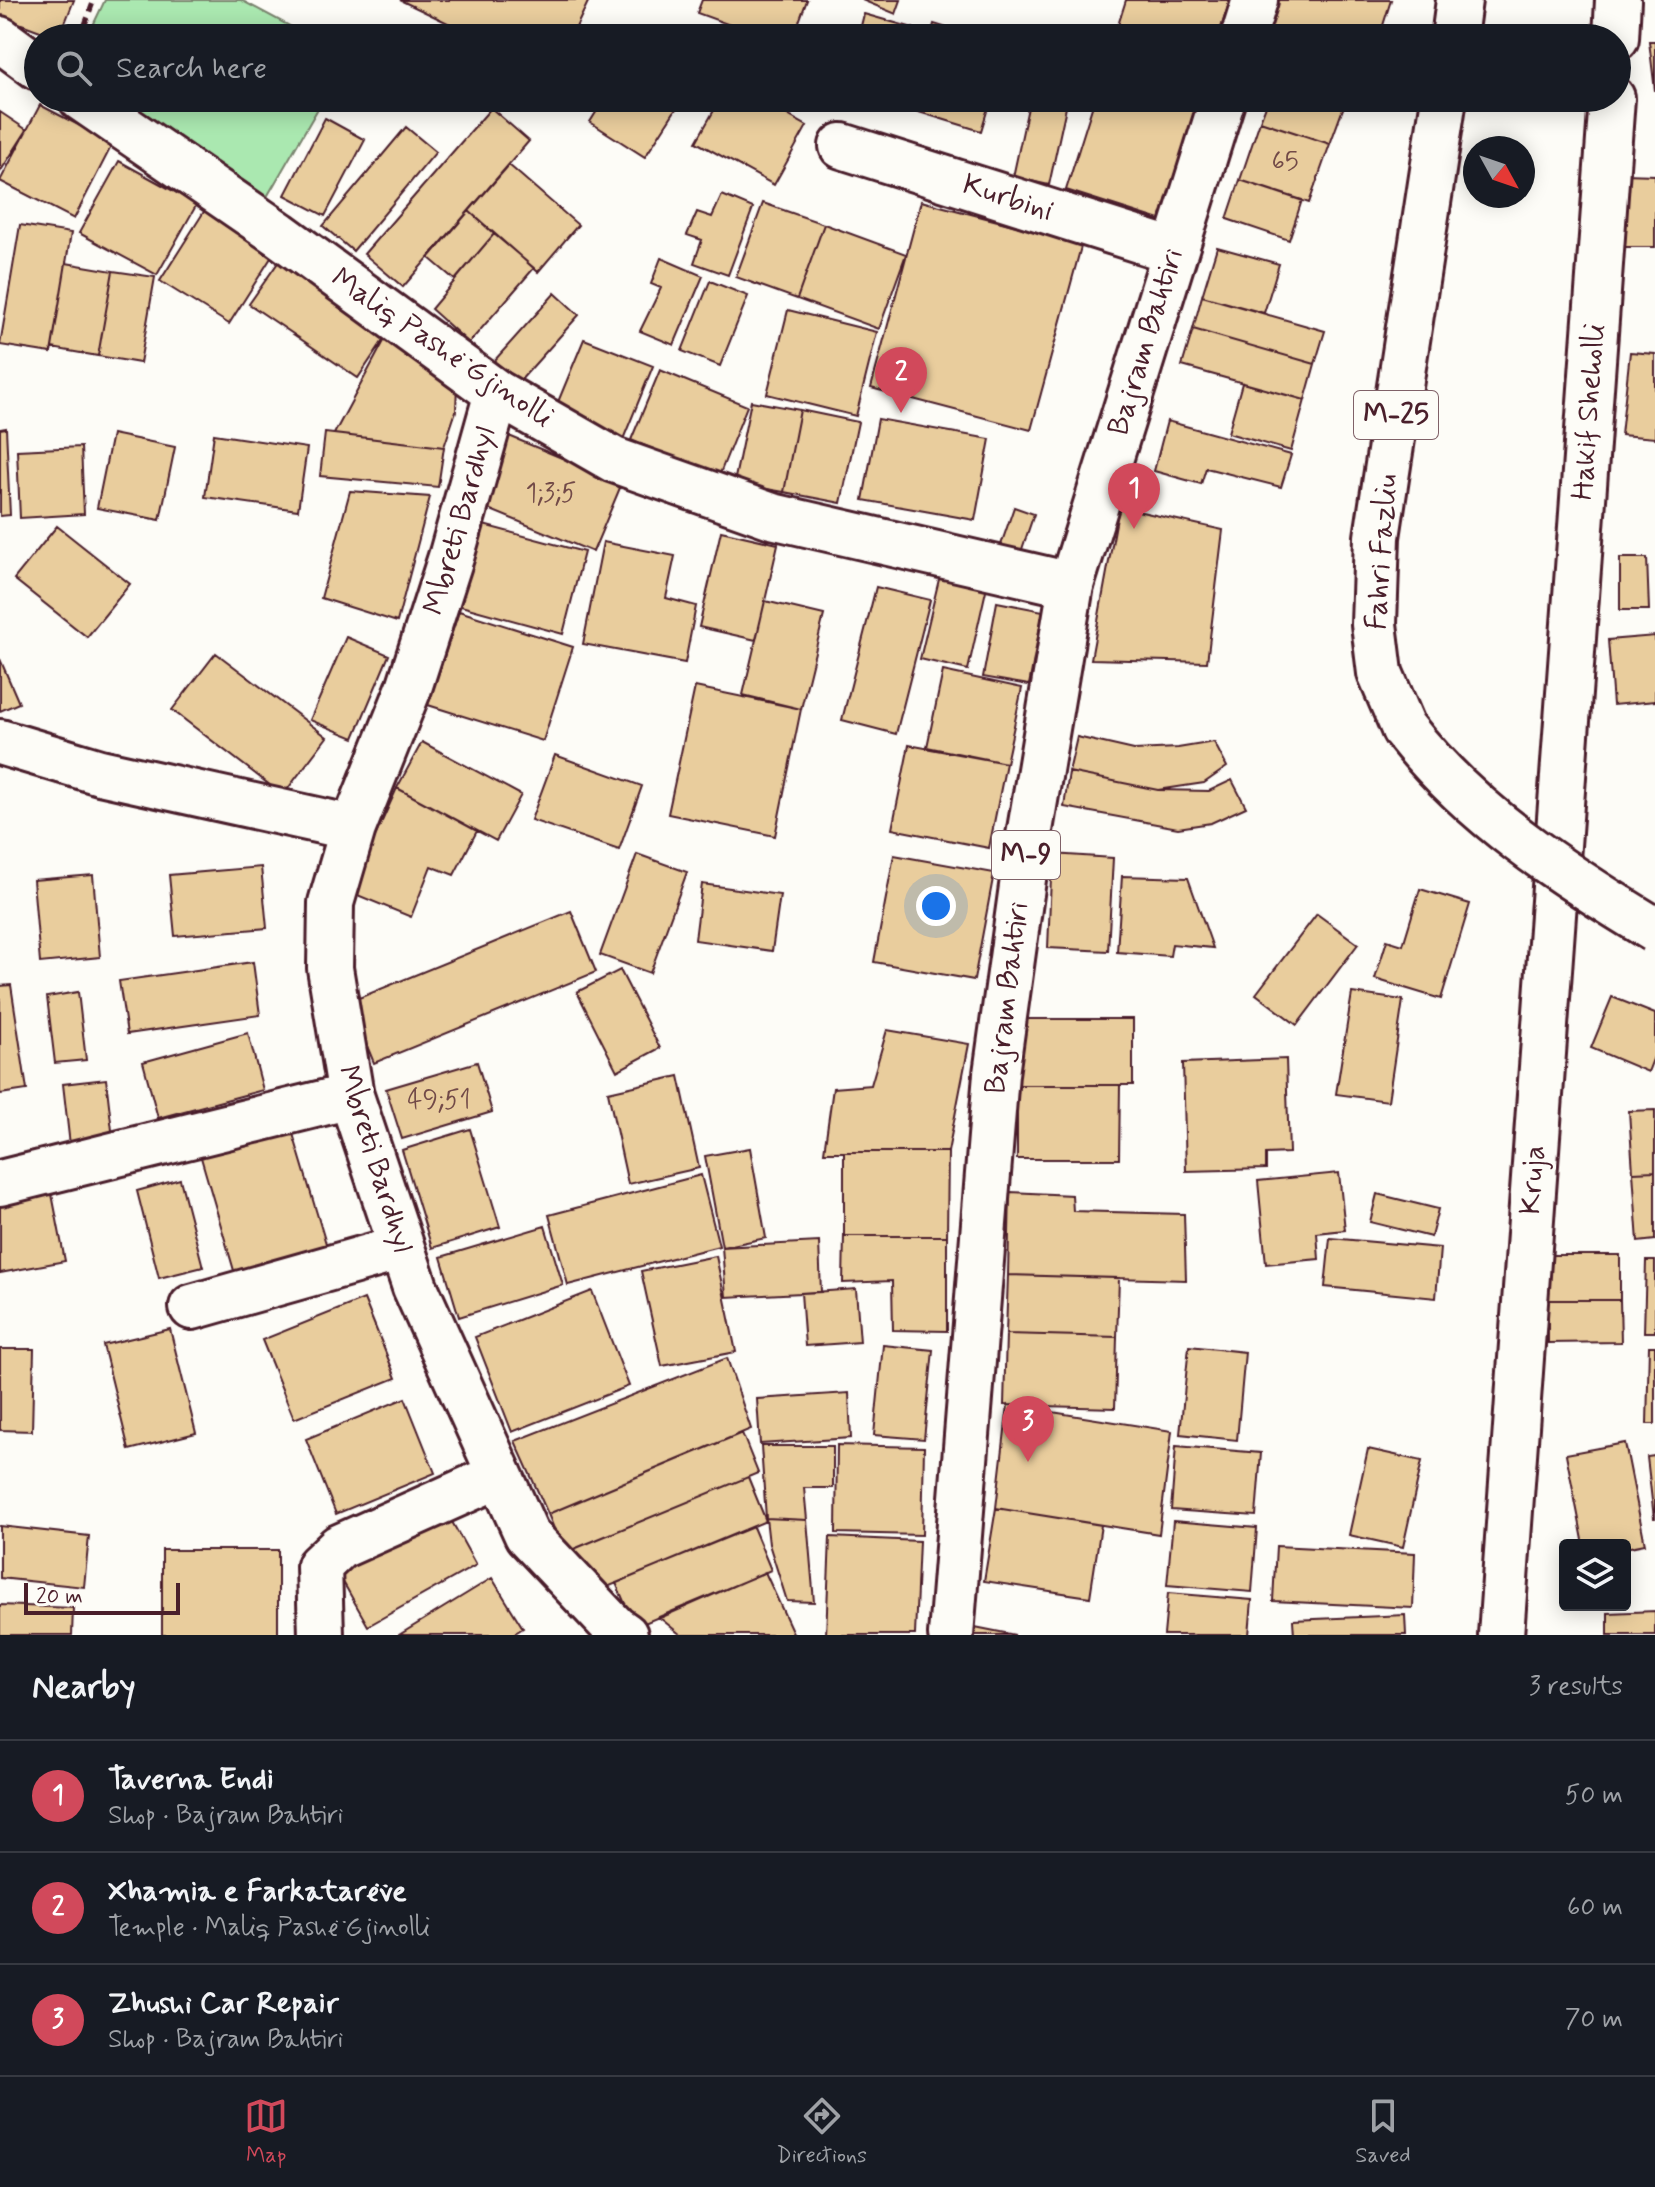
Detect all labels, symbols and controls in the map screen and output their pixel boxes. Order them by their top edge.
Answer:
search box [24,24,1631,112]
icon: search [52,46,96,90]
text: Search here [116,49,267,88]
north arrow [1463,136,1535,208]
house number: 65 [1271,145,1299,179]
street label: Kurbini [958,165,1058,231]
street label: Bajram Bahtiri [1099,244,1193,440]
street label: Maliq Pashë Gjinolli [323,259,561,437]
street label: Hakif Sheholli [1563,322,1615,502]
pin: 2 [875,347,927,413]
road number: M-25 [1354,391,1438,439]
street label: Mbreti Bardhyl [415,422,505,620]
pin: 1 [1108,463,1160,529]
street label: Fahri Fazliu [1357,473,1407,631]
house number: 1;3;5 [526,477,576,511]
road number: M-9 [992,831,1060,879]
your location [916,886,956,926]
street label: Bajram Bahtiri [976,900,1038,1096]
street label: Mbreti Bardhyl [328,1061,422,1257]
house number: 49;51 [407,1084,471,1118]
street label: Kruja [1511,1144,1555,1216]
pin: 3 [1002,1396,1054,1462]
map controls [1559,1539,1631,1611]
button: layers [1559,1539,1631,1611]
scale bar [24,1579,180,1615]
text: 20 m [36,1583,83,1611]
text: Nearby [32,1665,136,1710]
text: 3 results [1529,1670,1623,1704]
text: Taverna Endi [108,1760,274,1799]
text: 1 [52,1779,64,1813]
text: 50 m [1565,1779,1623,1813]
text: Shop · Bajram Bahtiri [108,1799,343,1833]
text: Xhamia e Farkatarëve [108,1872,407,1911]
text: 2 [52,1891,64,1925]
text: 60 m [1567,1891,1623,1925]
text: Temple · Maliq Pashë Gjinolli [108,1911,430,1945]
text: Zhushi Car Repair [108,1984,339,2023]
text: 3 [52,2003,64,2037]
text: 70 m [1565,2003,1623,2037]
text: Shop · Bajram Bahtiri [108,2023,343,2057]
tab: Map [244,2094,288,2170]
tab: Directions [776,2094,867,2170]
tab: Saved [1355,2094,1411,2170]

